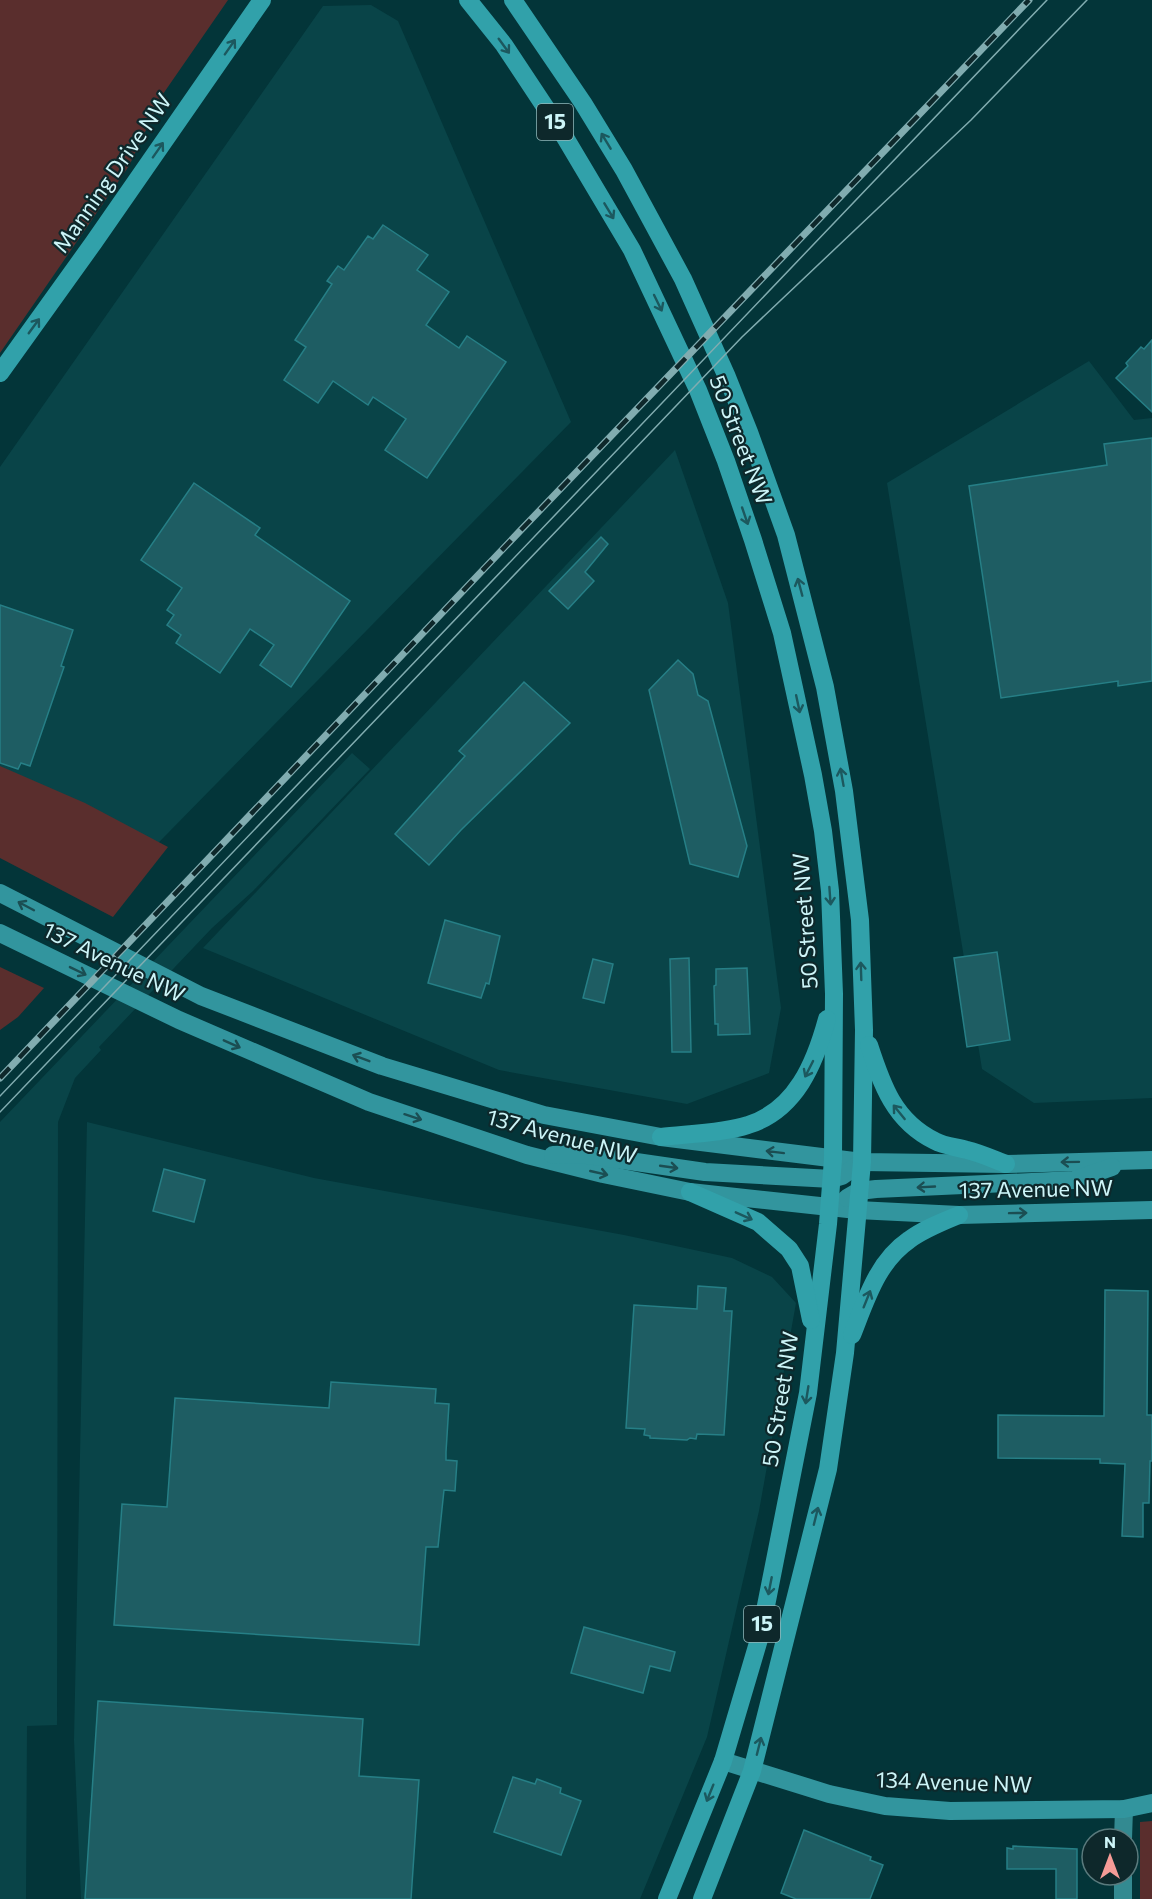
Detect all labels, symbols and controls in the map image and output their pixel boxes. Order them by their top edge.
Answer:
one-way arrow [498,38,510,54]
one-way arrow [224,39,236,55]
street label: Manning Drive NW [47,88,177,258]
road number: 15 [537,104,573,140]
one-way arrow [599,133,611,150]
one-way arrow [152,142,164,159]
one-way arrow [603,202,615,219]
one-way arrow [652,294,664,312]
one-way arrow [28,318,40,334]
street label: 50 Street NW [704,371,779,508]
one-way arrow [740,506,751,525]
one-way arrow [794,578,805,597]
one-way arrow [793,693,804,713]
one-way arrow [836,768,847,788]
street label: 50 Street NW [786,852,823,990]
one-way arrow [824,885,835,905]
one-way arrow [17,900,35,912]
street label: 137 Avenue NW [39,916,189,1008]
one-way arrow [856,962,867,982]
one-way arrow [69,966,87,978]
one-way arrow [223,1039,241,1050]
one-way arrow [352,1052,371,1063]
one-way arrow [803,1060,815,1078]
street label: 137 Avenue NW [484,1103,640,1169]
one-way arrow [893,1104,906,1120]
one-way arrow [403,1112,422,1123]
one-way arrow [765,1146,785,1157]
one-way arrow [1060,1157,1080,1168]
one-way arrow [659,1162,678,1173]
one-way arrow [589,1168,609,1179]
street label: 137 Avenue NW [959,1174,1113,1203]
one-way arrow [917,1181,937,1192]
one-way arrow [1007,1208,1027,1219]
one-way arrow [734,1210,752,1222]
one-way arrow [862,1290,873,1309]
street label: 50 Street NW [755,1329,804,1469]
one-way arrow [801,1385,812,1404]
one-way arrow [811,1507,823,1526]
one-way arrow [764,1576,775,1596]
road number: 15 [744,1606,780,1642]
one-way arrow [753,1737,765,1756]
street label: 134 Avenue NW [876,1765,1032,1798]
one-way arrow [704,1784,715,1802]
north arrow [1080,1827,1140,1887]
text: N [1104,1832,1116,1851]

